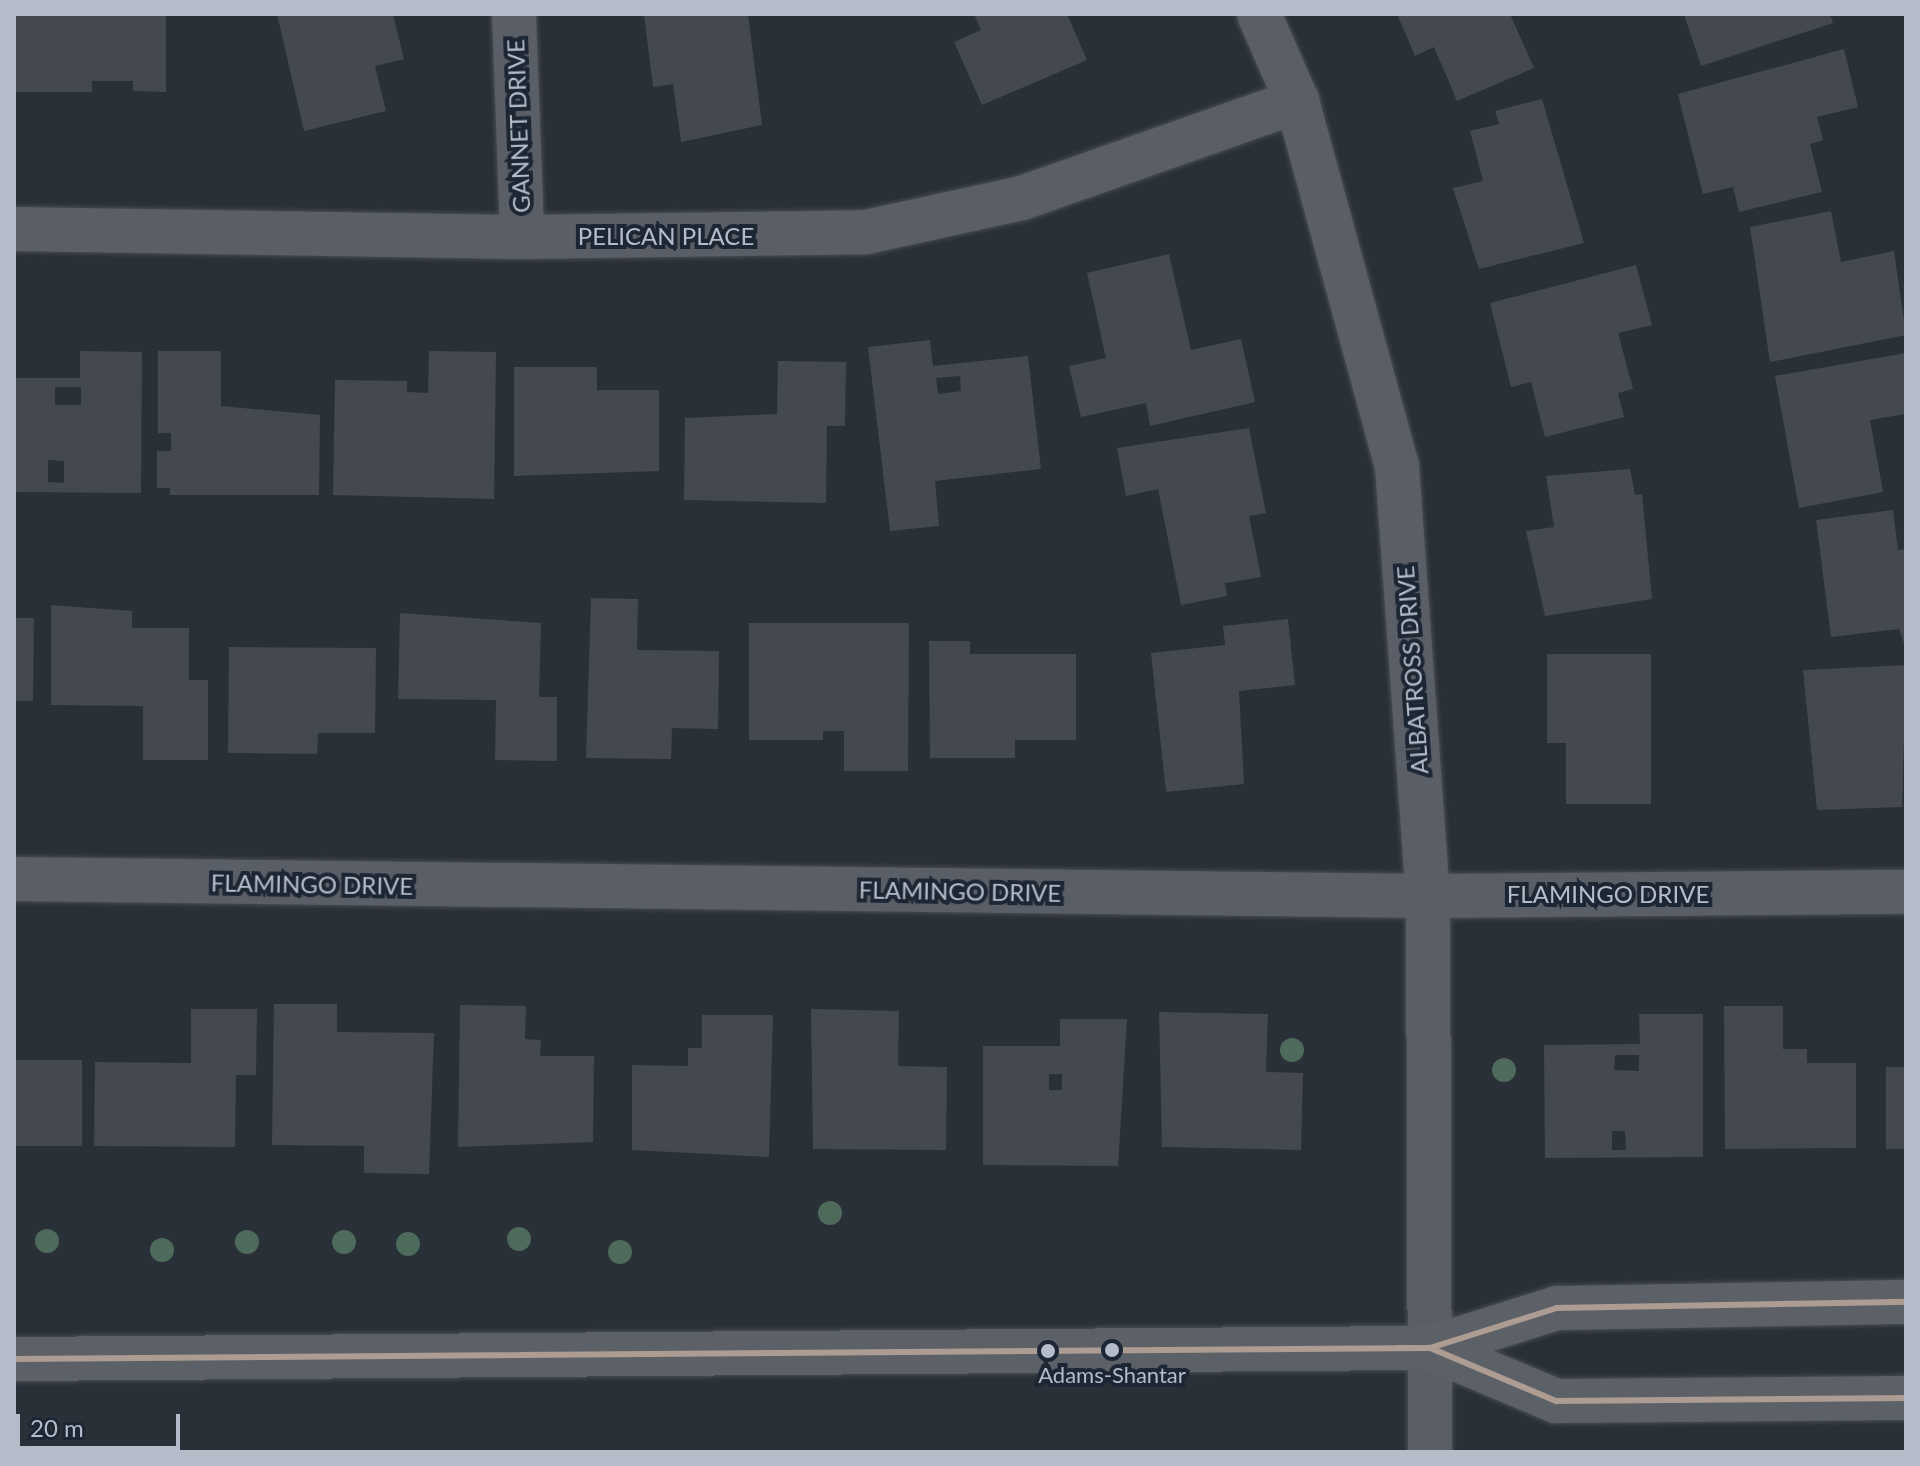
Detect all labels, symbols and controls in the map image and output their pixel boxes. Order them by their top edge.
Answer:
street label: GANNET DRIVE [501,38,535,214]
street label: PELICAN PLACE [578,222,754,250]
street label: ALBATROSS DRIVE [1390,565,1434,775]
street label: FLAMINGO DRIVE [211,868,413,900]
street label: FLAMINGO DRIVE [859,875,1061,907]
street label: FLAMINGO DRIVE [1507,880,1709,908]
marker: Adams-Shantar [1104,1342,1120,1358]
unlabelled marker [1040,1343,1056,1359]
place label: Adams-Shantar [1038,1362,1186,1388]
scale bar [20,1398,184,1448]
text: 20 m [30,1413,84,1442]

